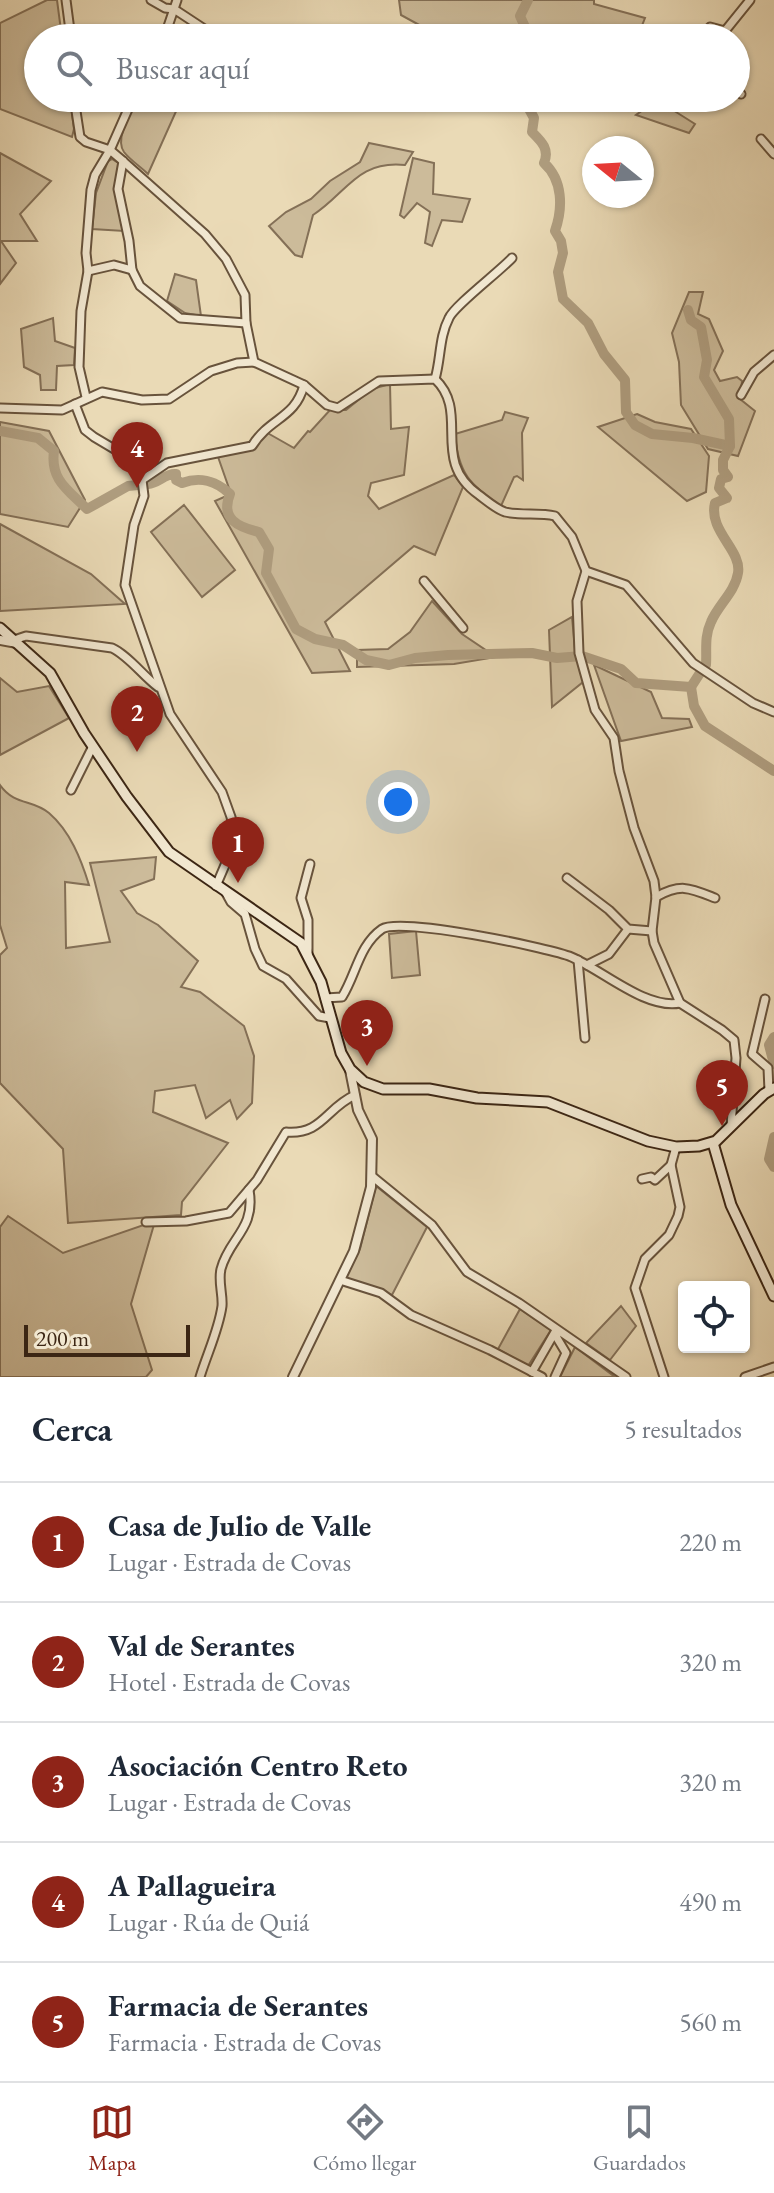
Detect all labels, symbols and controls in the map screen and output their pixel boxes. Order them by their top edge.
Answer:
search box [24,24,750,112]
icon: search [52,46,96,90]
text: Buscar aquí [116,49,250,88]
north arrow [582,136,654,208]
pin: 4 [111,422,163,488]
pin: 2 [111,686,163,752]
your location [378,782,418,822]
pin: 1 [212,817,264,883]
pin: 3 [341,1000,393,1066]
pin: 5 [696,1060,748,1126]
map controls [678,1281,750,1353]
button: locate [678,1281,750,1353]
scale bar [24,1321,190,1357]
text: 200 m [36,1324,89,1353]
text: Cerca [32,1407,112,1451]
text: 5 resultados [624,1412,742,1446]
text: Casa de Julio de Valle [108,1506,371,1545]
text: 1 [51,1525,65,1559]
text: 220 m [679,1525,742,1559]
text: Lugar · Estrada de Covas [108,1545,351,1579]
text: Val de Serantes [108,1626,295,1665]
text: 2 [51,1645,65,1679]
text: 320 m [679,1645,742,1679]
text: Hotel · Estrada de Covas [108,1665,350,1699]
text: Asociación Centro Reto [108,1746,408,1785]
text: 3 [51,1765,65,1799]
text: 320 m [679,1765,742,1799]
text: Lugar · Estrada de Covas [108,1785,351,1819]
text: A Pallagueira [108,1866,276,1905]
text: 4 [51,1885,65,1919]
text: 490 m [679,1885,742,1919]
text: Lugar · Rúa de Quiá [108,1905,309,1939]
text: Farmacia de Serantes [108,1986,368,2025]
text: 5 [51,2005,65,2039]
text: 560 m [679,2005,742,2039]
text: Farmacia · Estrada de Covas [108,2025,381,2059]
tab: Mapa [88,2100,136,2177]
tab: Cómo llegar [313,2100,416,2177]
tab: Guardados [593,2100,686,2177]

